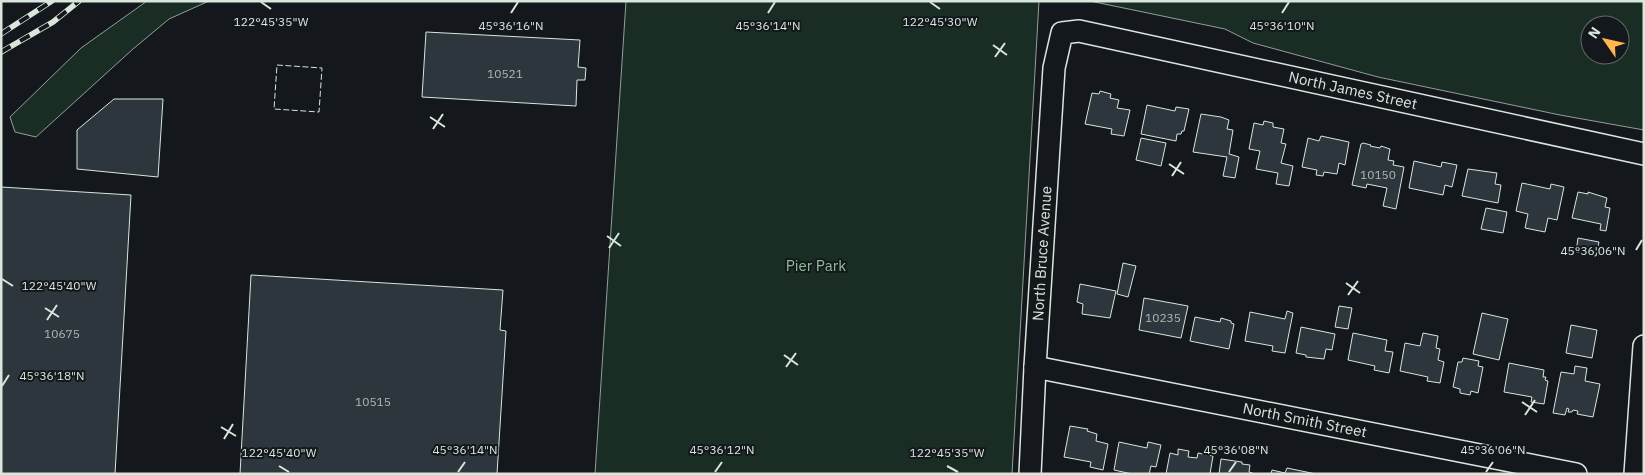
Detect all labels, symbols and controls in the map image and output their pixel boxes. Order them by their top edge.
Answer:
text: 122°45'35"W [234,14,309,29]
text: 122°45'30"W [903,14,978,29]
north arrow [1580,15,1630,65]
text: 45°36'16"N [478,18,544,33]
text: 45°36'14"N [735,18,801,33]
text: 45°36'10"N [1249,18,1315,33]
text: N [1584,23,1605,42]
house number: 10521 [487,66,523,81]
street label: North James Street [1287,67,1419,113]
house number: 10150 [1360,167,1396,182]
street label: North Bruce Avenue [1028,185,1055,321]
text: 45°36'06"N [1560,243,1626,258]
park label: Pier Park [786,256,846,275]
text: 122°45'40"W [22,278,97,293]
house number: 10235 [1145,310,1181,325]
house number: 10675 [44,326,80,341]
text: 45°36'18"N [19,368,85,383]
house number: 10515 [355,394,391,409]
street label: North Smith Street [1241,398,1369,441]
text: 45°36'14"N [432,442,498,457]
text: 45°36'12"N [689,442,755,457]
text: 45°36'08"N [1203,442,1269,457]
text: 45°36'06"N [1460,442,1526,457]
text: 122°45'40"W [242,445,317,460]
text: 122°45'35"W [910,445,985,460]

